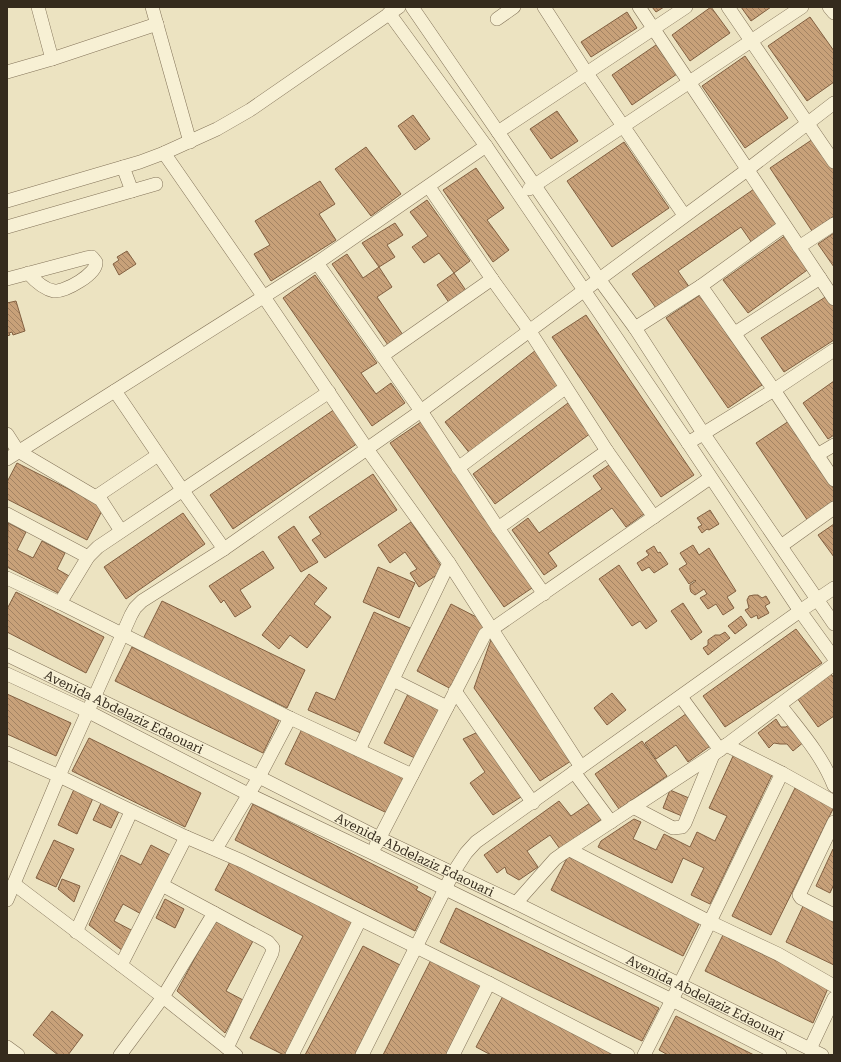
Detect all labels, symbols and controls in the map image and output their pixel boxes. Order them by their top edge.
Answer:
street label: Avenida Abdelaziz Edaouari [42,667,206,757]
street label: Avenida Abdelaziz Edaouari [333,810,496,900]
street label: Avenida Abdelaziz Edaouari [624,952,787,1043]

